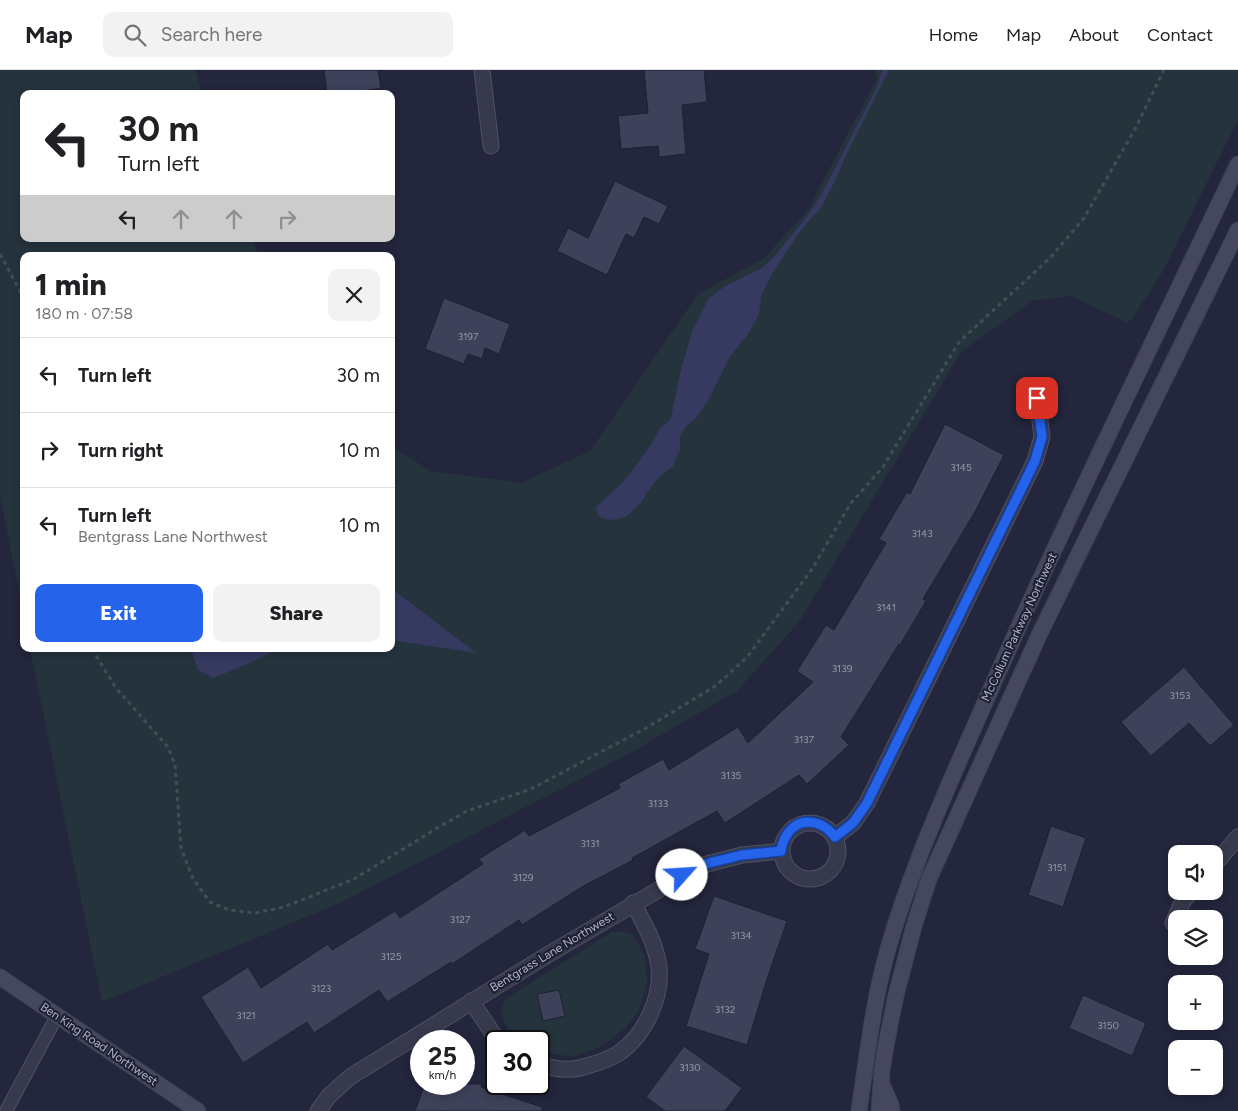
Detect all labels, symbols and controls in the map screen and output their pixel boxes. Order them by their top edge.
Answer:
search box [103,12,453,57]
text: Map [25,20,73,49]
icon: search [121,21,149,49]
text: Search here [161,23,262,46]
text: Home [929,24,978,46]
text: Map [1006,24,1041,46]
text: About [1069,24,1119,46]
text: Contact [1147,24,1213,46]
text: 30 m [118,108,199,150]
icon: left [35,110,100,175]
text: Turn left [118,150,200,177]
icon: left [114,205,142,233]
icon: ahead [167,205,195,233]
icon: ahead [220,205,248,233]
icon: right [273,205,301,233]
text: 1 min [35,266,107,303]
button: close [328,269,380,321]
text: 180 m · 07:58 [35,304,133,323]
house number: 3197 [458,330,479,343]
icon: left [35,361,63,389]
text: Turn left [78,364,152,387]
text: 30 m [337,364,380,387]
pin [1016,377,1058,419]
icon: arrive [1023,384,1051,412]
icon: right [35,436,63,464]
text: Turn right [78,439,164,462]
text: 10 m [339,439,380,462]
house number: 3145 [950,461,972,474]
text: Turn left [78,504,152,527]
icon: left [35,511,63,539]
text: 10 m [339,514,380,537]
text: Bentgrass Lane Northwest [78,527,268,546]
house number: 3143 [911,527,933,540]
street label: McCollum Parkway Northwest [978,550,1060,703]
button: Exit [35,584,203,642]
button: Share [213,584,380,642]
house number: 3141 [876,601,896,614]
house number: 3139 [832,662,853,675]
house number: 3153 [1170,689,1190,702]
house number: 3137 [794,733,815,746]
house number: 3135 [721,769,742,782]
house number: 3133 [648,797,668,810]
house number: 3131 [580,837,600,850]
map controls [1168,845,1223,1095]
button: sound [1168,845,1223,900]
position arrow [655,848,707,900]
house number: 3151 [1047,861,1067,874]
house number: 3129 [513,871,534,884]
street label: Bentgrass Lane Northwest [487,909,617,995]
button: layers [1168,910,1223,965]
house number: 3127 [450,913,471,926]
house number: 3134 [730,929,752,942]
house number: 3125 [381,950,402,963]
button: + [1168,975,1223,1030]
house number: 3123 [311,982,331,995]
street label: Ben King Road Northwest [38,1000,161,1089]
house number: 3132 [715,1003,735,1016]
house number: 3121 [236,1009,256,1022]
house number: 3150 [1097,1019,1119,1032]
speed limit sign: 30 [485,1030,550,1095]
button: − [1168,1040,1223,1095]
text: 25 [428,1041,457,1071]
house number: 3130 [679,1061,701,1074]
text: km/h [429,1068,456,1082]

